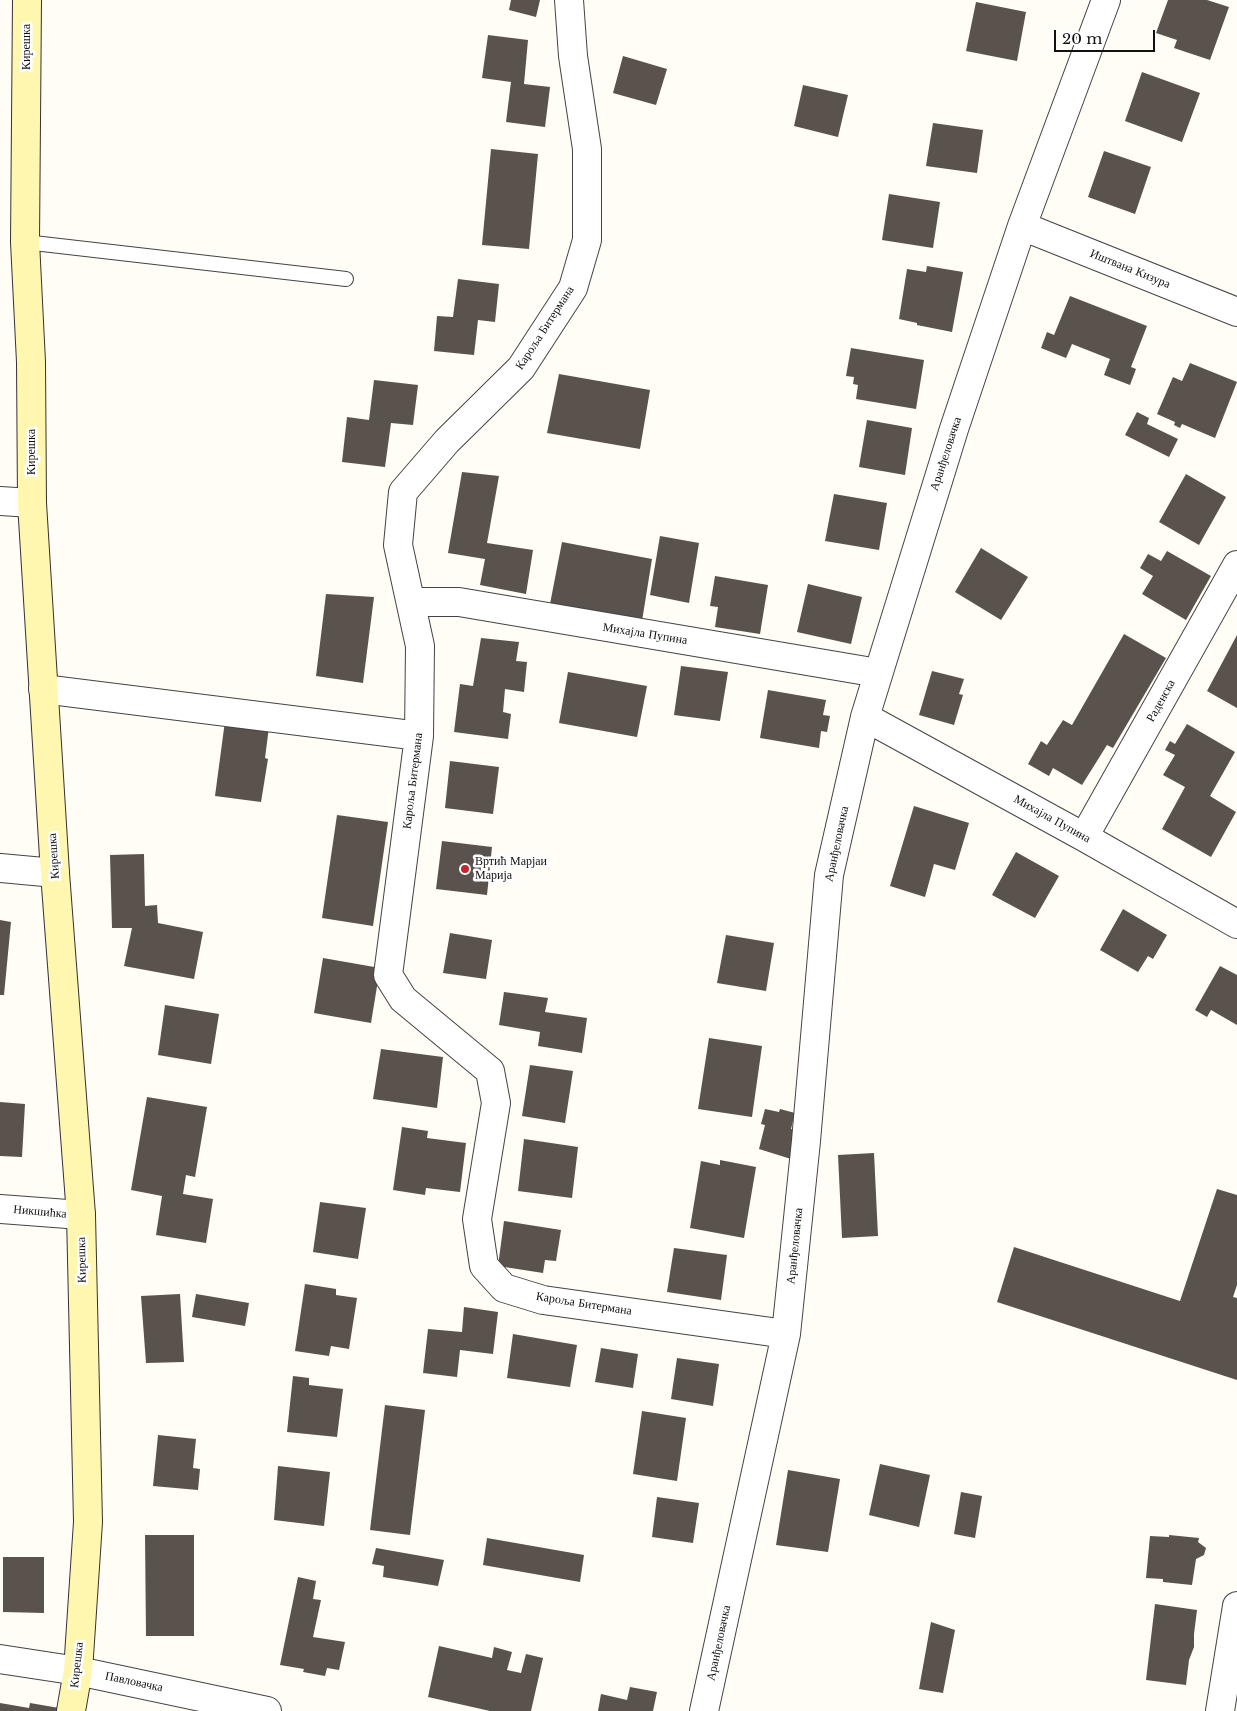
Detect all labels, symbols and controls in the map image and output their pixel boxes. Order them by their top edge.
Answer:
scale bar [1057,20,1158,52]
street label: Кирешка [20,24,34,70]
text: 20 m [1062,29,1102,48]
street label: Иштвана Кизура [1088,246,1172,292]
street label: Кароља Битермана [513,283,577,373]
street label: Аранђеловачка [927,415,965,493]
street label: Кирешка [25,429,39,475]
street label: Михајла Пупина [602,620,688,648]
street label: Раденска [1144,677,1178,725]
street label: Кароља Битермана [400,732,426,830]
street label: Михајла Пупина [1011,792,1093,846]
street label: Аранђеловачка [822,805,852,883]
street label: Кирешка [45,833,63,879]
place label: Вртић Марјаи Марија [475,855,547,883]
marker: Вртић Марјаи Марија [459,863,471,875]
street label: Никшићка [13,1202,67,1222]
street label: Аранђеловачка [784,1207,806,1285]
street label: Кирешка [74,1237,90,1283]
street label: Кароља Битермана [535,1289,633,1319]
street label: Аранђеловачка [704,1604,734,1682]
street label: Кирешка [67,1641,87,1689]
street label: Павловачка [104,1669,164,1695]

